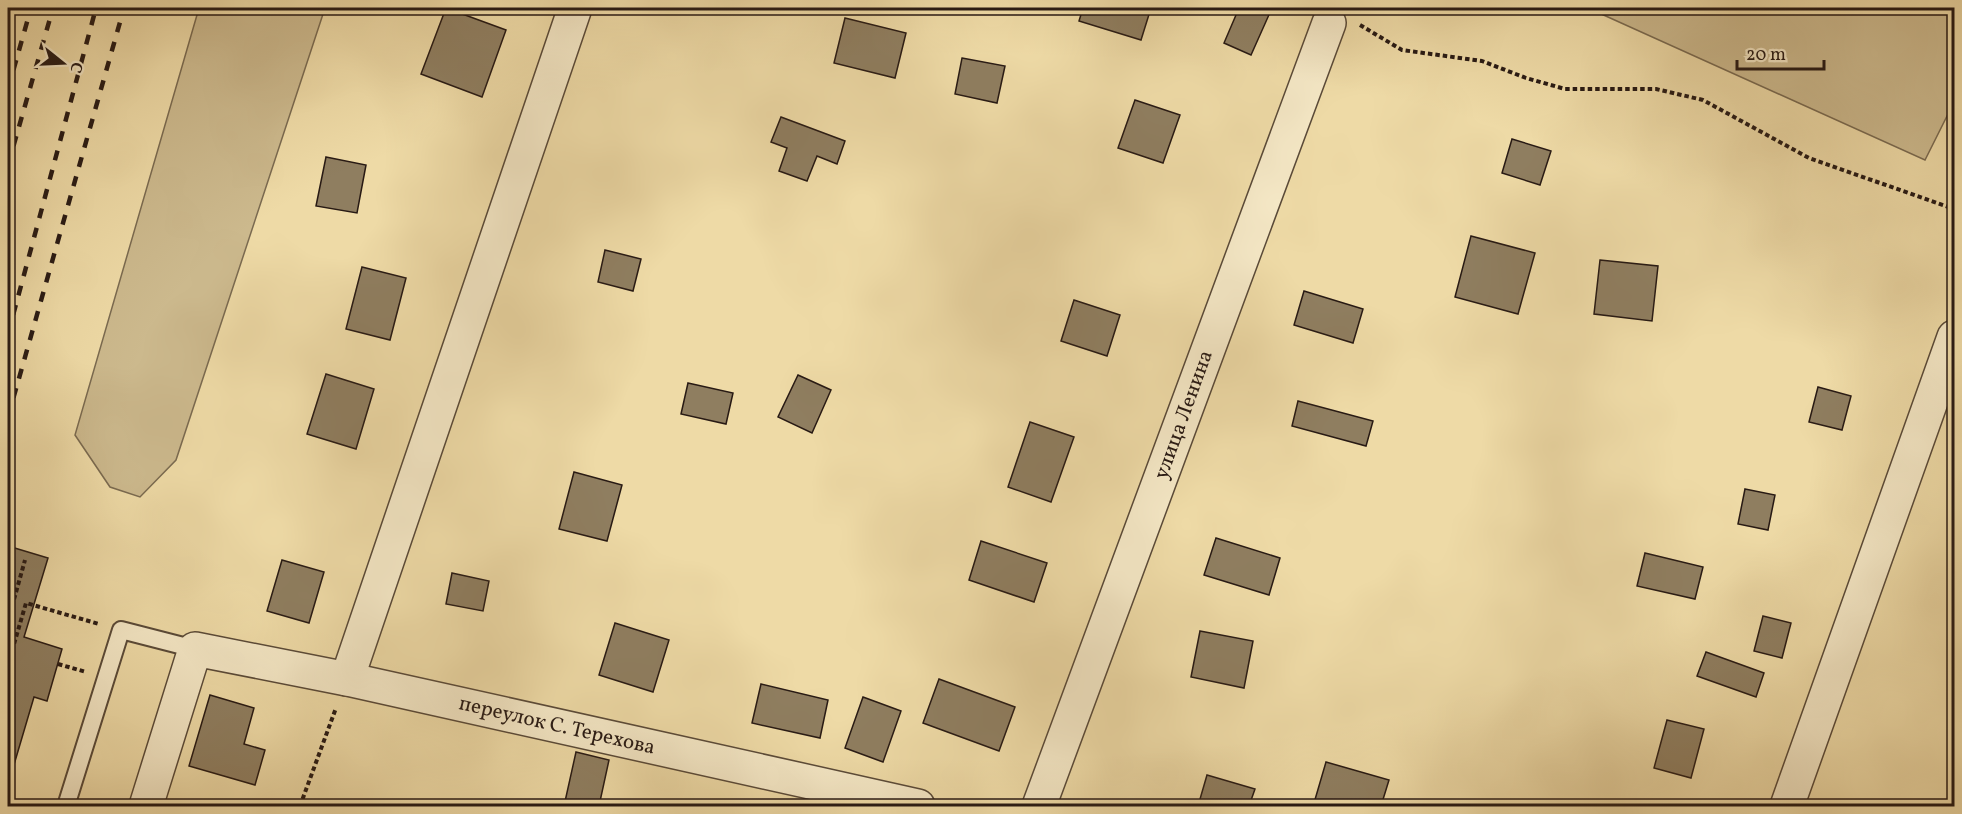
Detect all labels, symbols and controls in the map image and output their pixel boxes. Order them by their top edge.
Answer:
north arrow [33,33,93,93]
scale bar [1737,33,1824,71]
text: 20 m [1746,43,1786,68]
text: С [63,59,87,75]
street label: улица Ленина [1147,346,1221,484]
street label: переулок С. Терехова [456,689,658,763]

